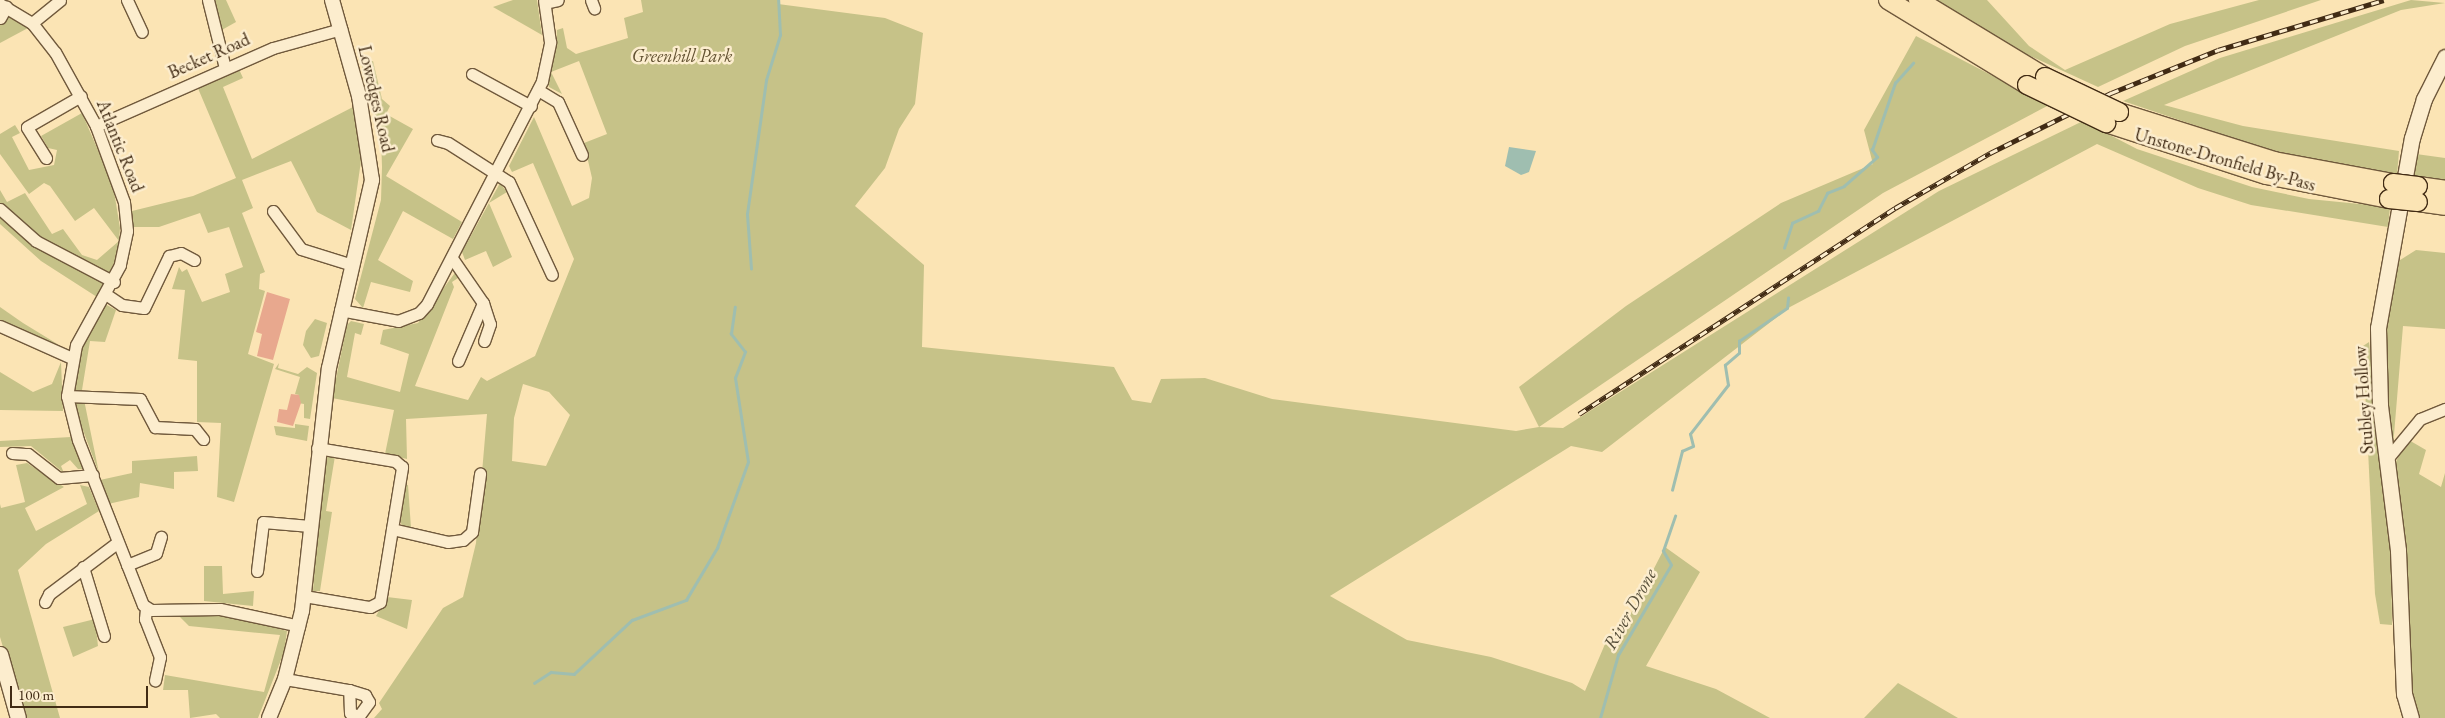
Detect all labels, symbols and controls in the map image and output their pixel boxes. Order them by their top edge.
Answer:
street label: Becket Road [165,28,253,84]
street label: Lowedges Road [353,44,399,154]
park label: Greenhill Park [632,45,732,67]
street label: Atlantic Road [92,97,148,195]
street label: Unstone-Dronfield By-Pass [2132,124,2318,196]
street label: Stubley Hollow [2349,345,2379,455]
water label: River Drone [1598,565,1662,653]
scale bar [12,676,150,708]
text: 100 m [18,685,54,704]

